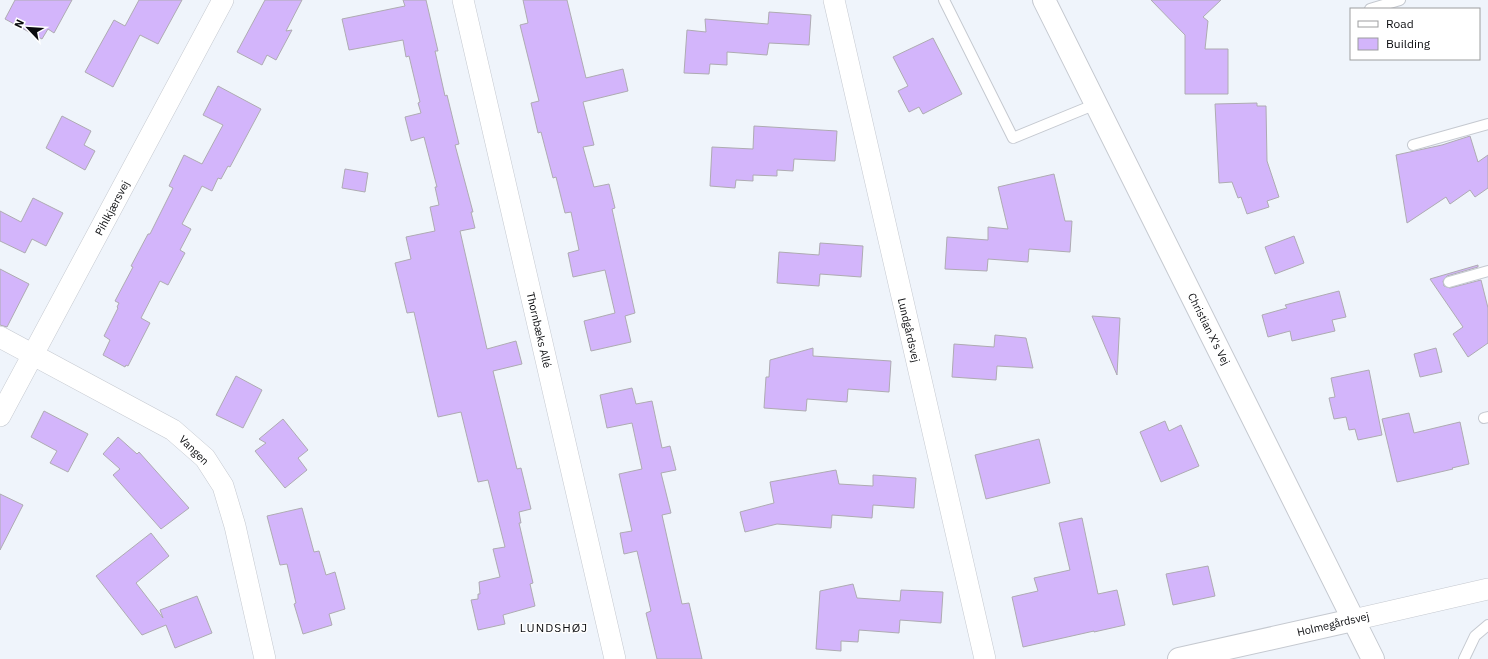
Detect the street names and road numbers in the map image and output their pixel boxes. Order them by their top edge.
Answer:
street label: Pihlkjærsvej [92,178,132,238]
street label: Thornbæks Allé [523,291,555,369]
street label: Christian X's Vej [1185,291,1233,367]
street label: Lundgårdsvej [895,296,923,364]
street label: Vangen [176,432,212,468]
street label: Holmegårdsvej [1295,609,1371,639]

